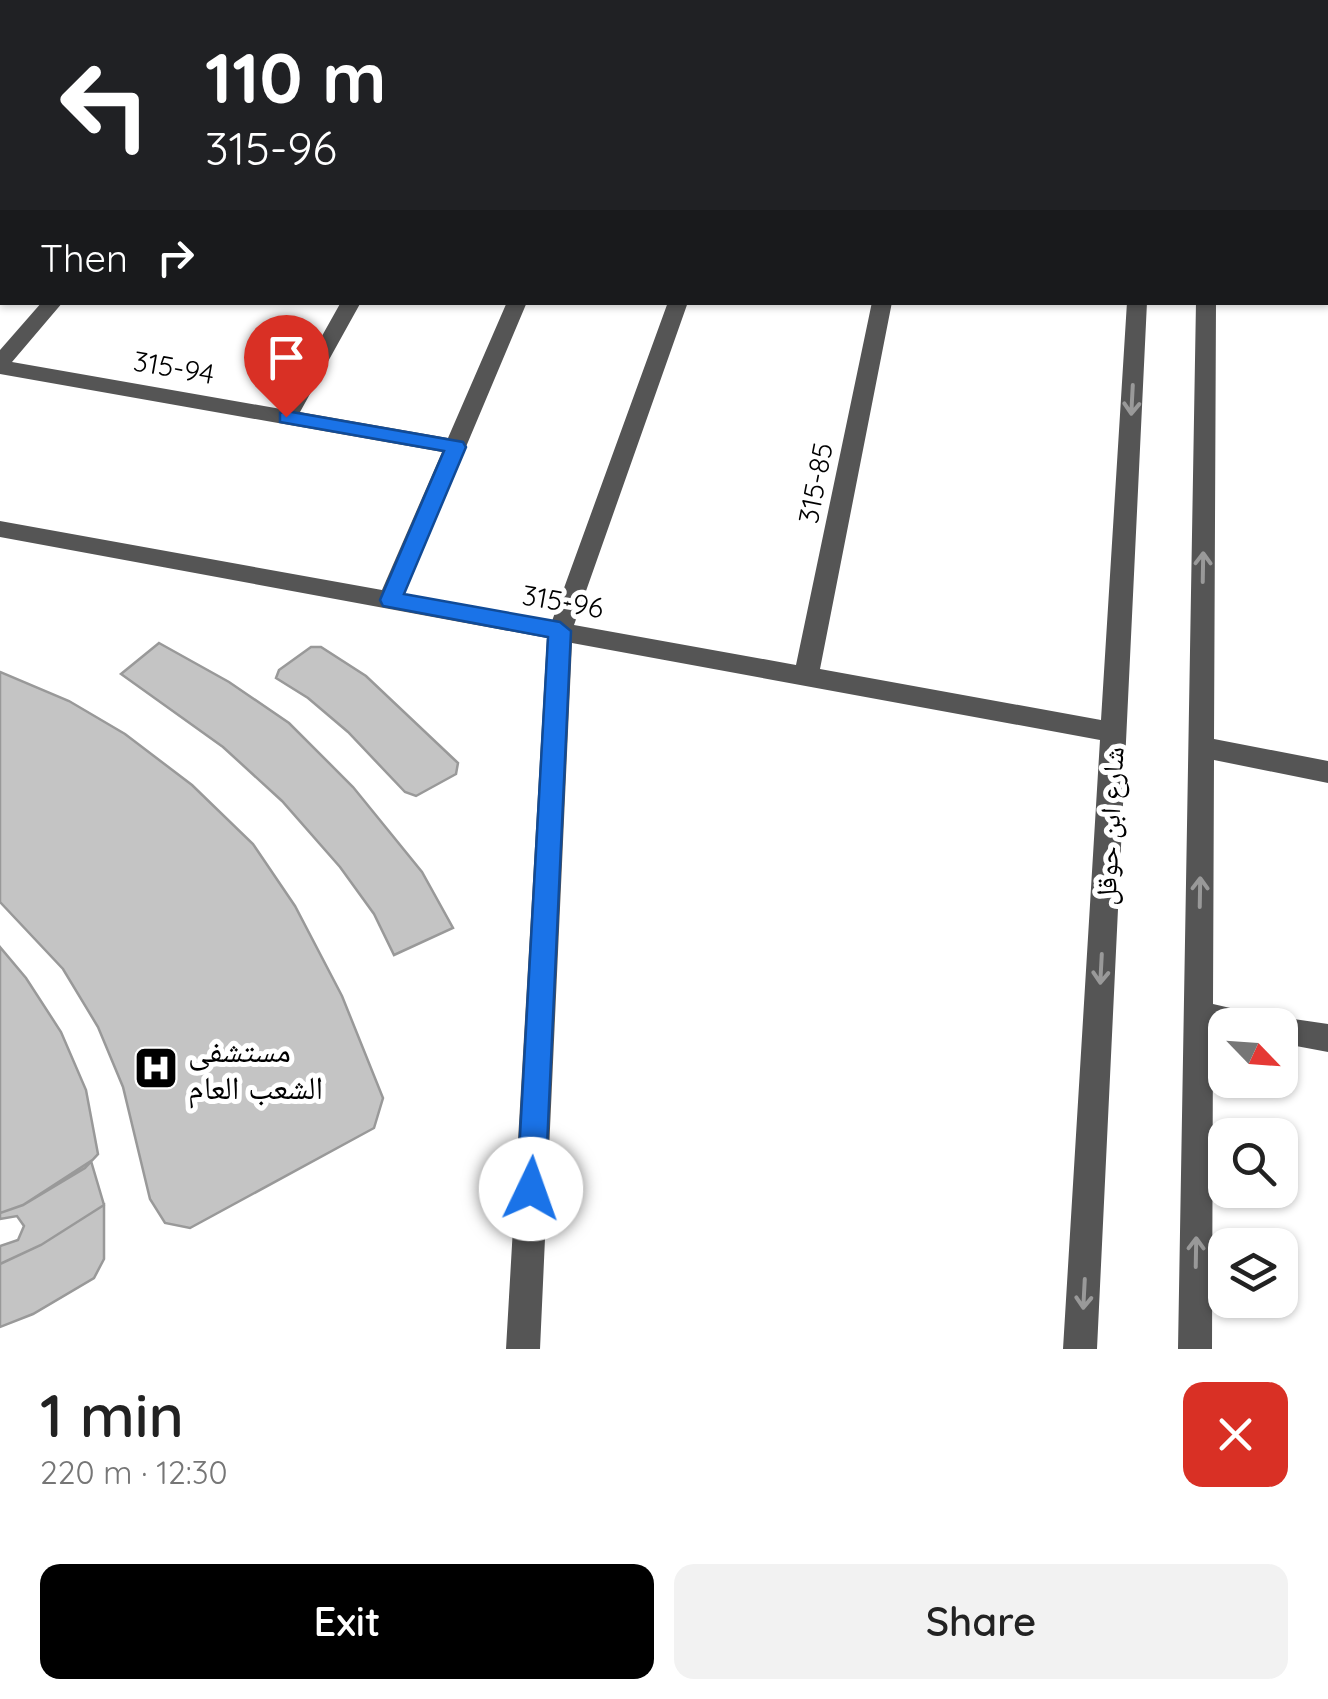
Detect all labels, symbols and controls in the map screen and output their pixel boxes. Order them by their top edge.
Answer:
text: 110 m [205,33,387,121]
icon: left [40,40,170,170]
text: 315-96 [205,120,337,176]
icon: right [148,230,203,285]
text: Then [40,234,128,282]
pin [244,315,329,418]
icon: arrive [259,330,314,385]
street label: 315-94 [131,343,217,391]
one-way arrow [1122,383,1141,415]
street label: 315-85 [790,440,840,526]
one-way arrow [1194,551,1213,583]
street label: 315-96 [520,577,606,625]
street label: شارع ابن حوقل [1087,746,1132,906]
one-way arrow [1190,876,1210,908]
one-way arrow [1091,953,1110,985]
north arrow [1208,1008,1298,1098]
map controls [1208,1008,1298,1318]
place label: مستشفى الشعب العام [188,1030,323,1109]
hospital icon: مستشفى الشعب العام [133,1045,179,1091]
button: search [1208,1118,1298,1208]
position arrow [479,1137,583,1241]
button: layers [1208,1228,1298,1318]
one-way arrow [1186,1236,1206,1268]
one-way arrow [1074,1277,1093,1309]
text: 1 min [40,1377,184,1452]
button: close [1183,1382,1288,1487]
text: 220 m · 12:30 [40,1452,228,1492]
button: Exit [40,1564,654,1679]
button: Share [674,1564,1288,1679]

